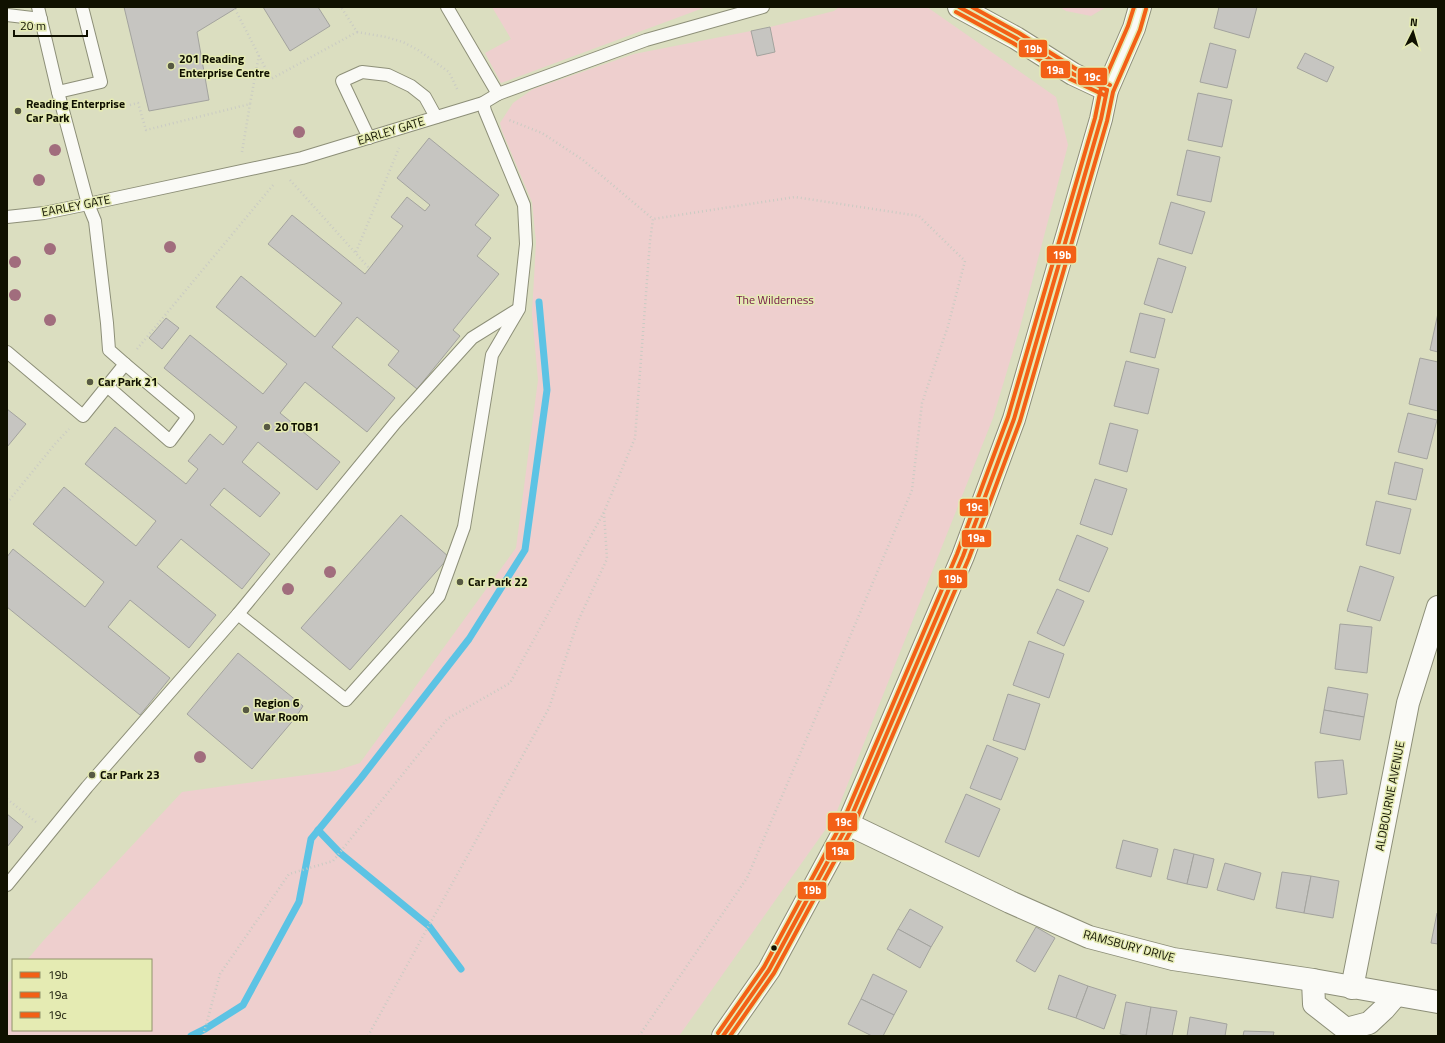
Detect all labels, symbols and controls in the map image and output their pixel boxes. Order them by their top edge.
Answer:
scale bar [14,12,87,38]
north arrow [1393,12,1433,52]
text: N [1409,14,1418,30]
text: 20 m [20,16,46,35]
line badge: 19b [1018,39,1048,58]
text: 19b [1024,41,1042,57]
place label: 201 Reading Enterprise Centre [179,49,270,82]
line badge: 19a [1040,60,1071,79]
marker: 201 Reading Enterprise Centre [166,61,176,71]
text: 19a [1046,62,1064,78]
line badge: 19c [1077,67,1108,86]
text: 19c [1083,69,1101,85]
place label: Reading Enterprise Car Park [26,94,125,127]
marker: Reading Enterprise Car Park [13,106,23,116]
street label: EARLEY GATE [355,111,427,150]
street label: EARLEY GATE [40,189,112,221]
line badge: 19b [1046,245,1077,264]
text: 19b [1053,247,1071,263]
park label: The Wilderness [736,290,814,309]
place label: Car Park 21 [98,372,158,391]
marker: Car Park 21 [85,377,95,387]
place label: 20 TOB1 [275,417,319,436]
marker: 20 TOB1 [262,422,272,432]
line badge: 19c [959,498,989,517]
text: 19c [965,499,983,515]
line badge: 19a [961,529,992,548]
text: 19a [967,530,985,546]
line badge: 19b [938,569,968,589]
text: 19b [944,571,962,587]
place label: Car Park 22 [468,572,528,591]
marker: Car Park 22 [455,577,465,587]
place label: Region 6 War Room [254,693,308,726]
marker: Region 6 War Room [241,705,251,715]
street label: ALDBOURNE AVENUE [1370,739,1410,852]
place label: Car Park 23 [100,765,160,784]
marker: Car Park 23 [87,770,97,780]
line badge: 19c [827,812,858,832]
text: 19c [834,814,852,830]
line badge: 19a [825,841,855,861]
text: 19a [831,843,849,859]
line badge: 19b [797,881,827,900]
text: 19b [803,882,821,898]
street label: RAMSBURY DRIVE [1081,924,1177,967]
unlabelled marker [769,943,779,953]
legend [12,959,152,1031]
text: 19b [48,965,68,984]
text: 19a [48,985,67,1004]
text: 19c [48,1005,67,1024]

